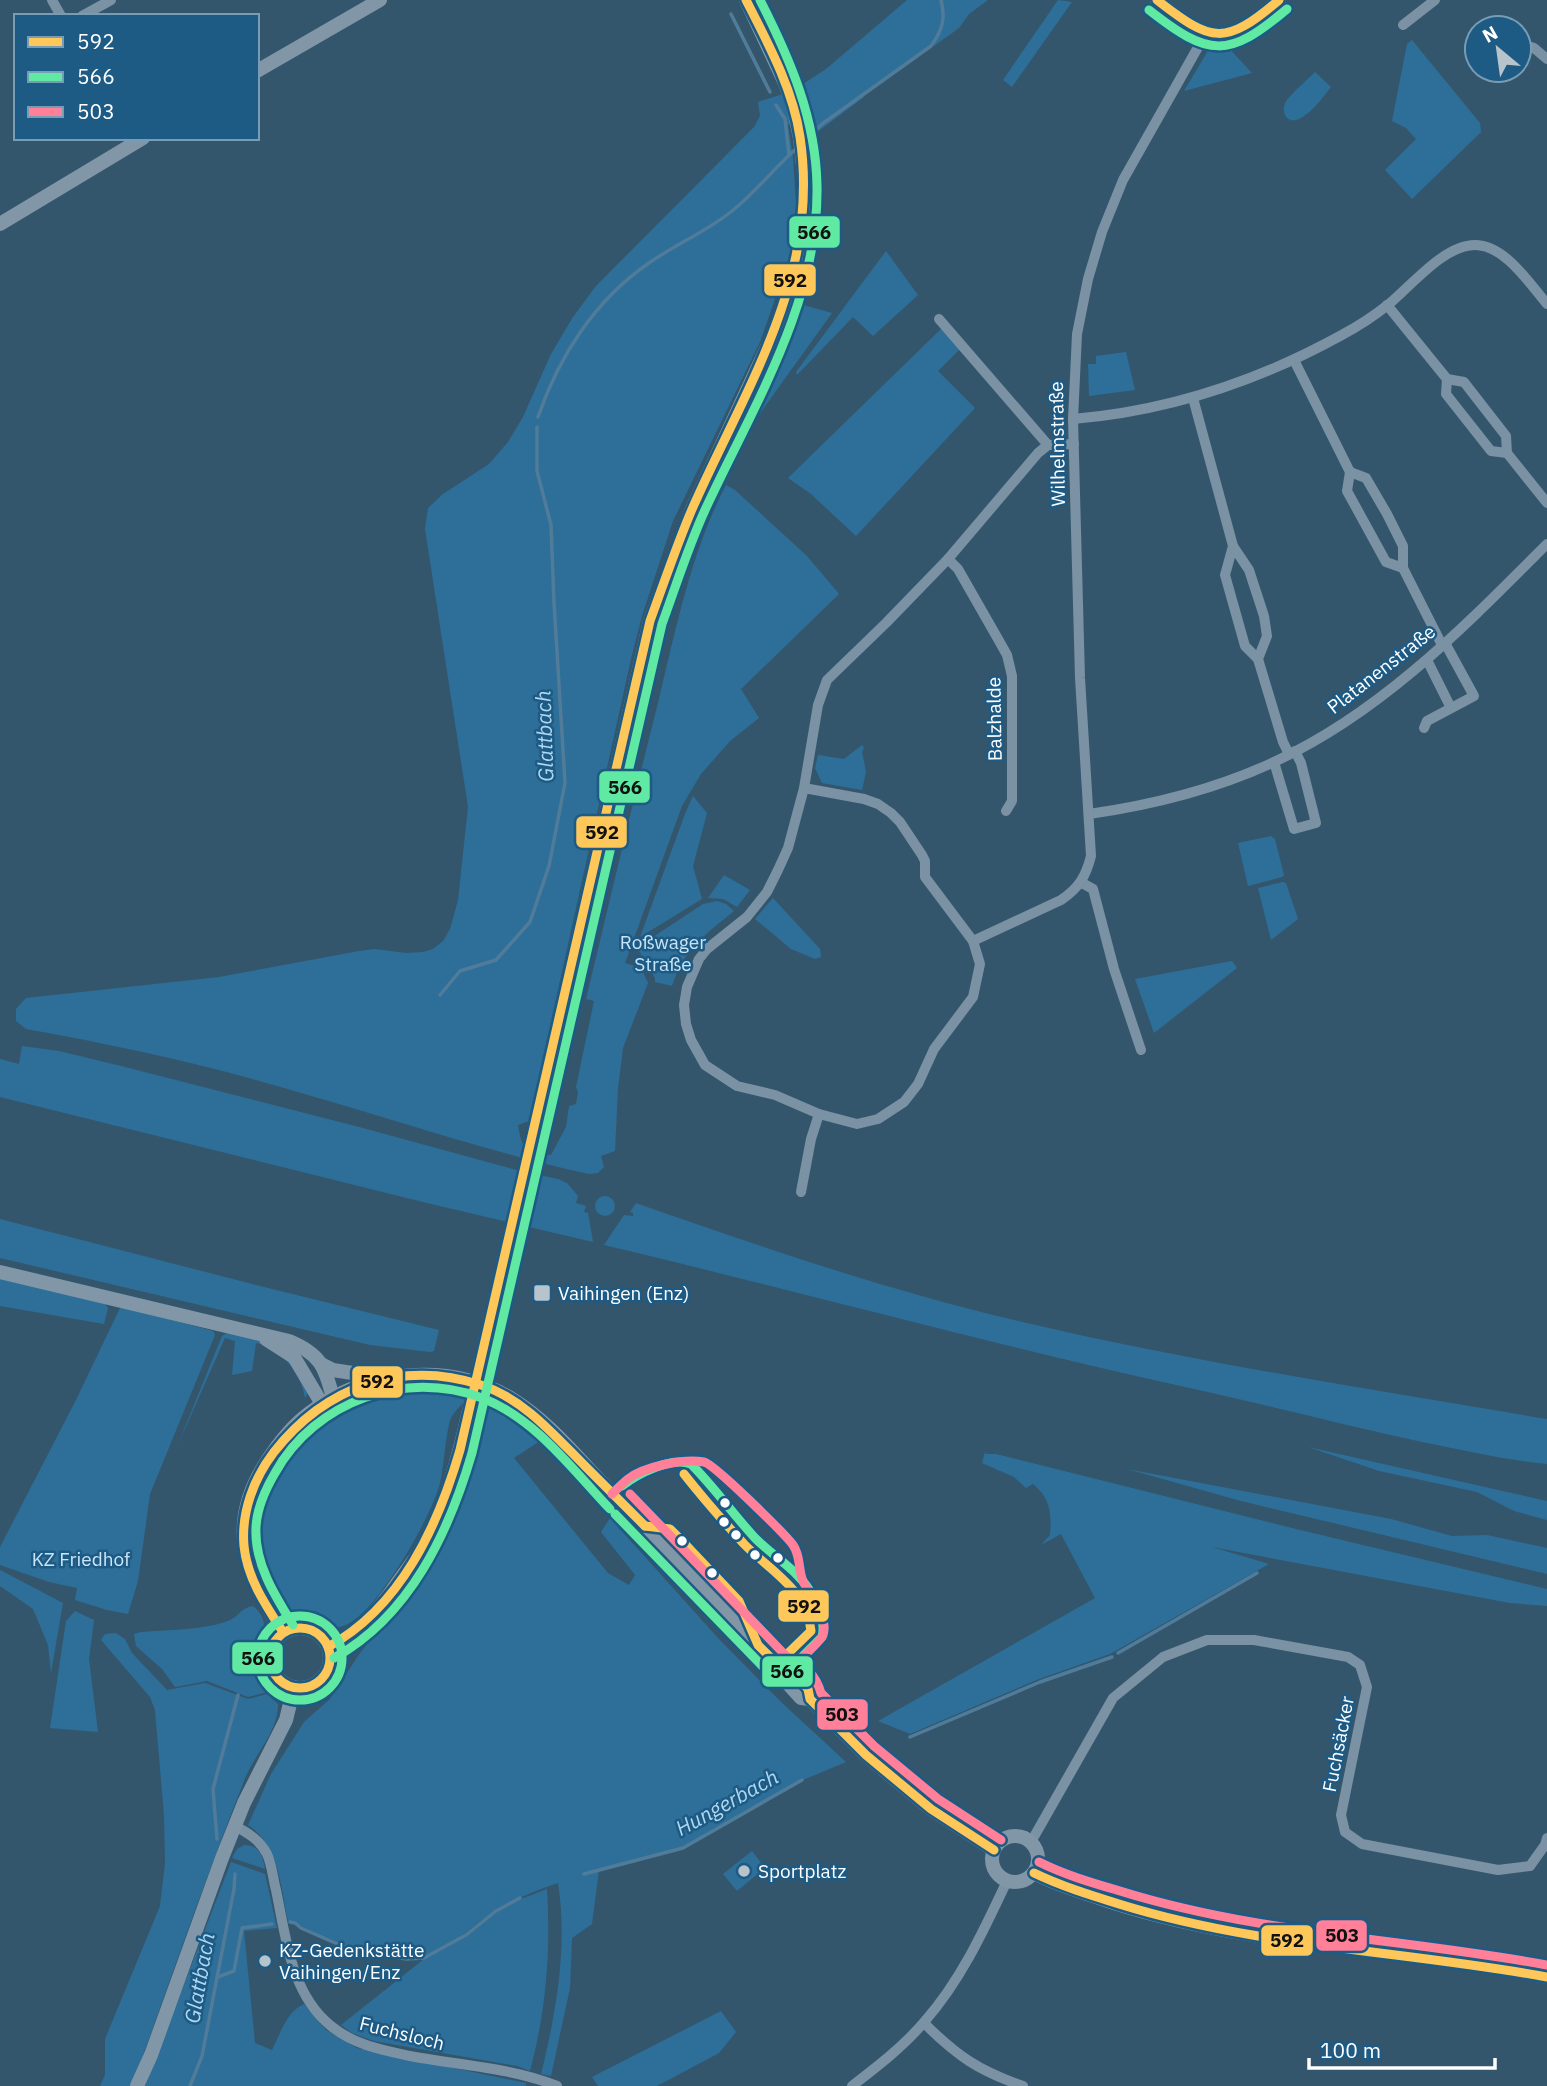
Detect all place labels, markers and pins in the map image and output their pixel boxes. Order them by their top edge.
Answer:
place label: Vaihingen (Enz) [558,1281,689,1305]
marker: Vaihingen (Enz) [532,1283,552,1303]
unlabelled marker [718,1496,732,1510]
unlabelled marker [717,1515,731,1529]
unlabelled marker [729,1528,743,1542]
unlabelled marker [675,1534,689,1548]
unlabelled marker [748,1548,762,1562]
unlabelled marker [771,1551,785,1565]
unlabelled marker [705,1566,719,1580]
place label: Sportplatz [758,1859,846,1883]
marker: Sportplatz [736,1863,752,1879]
place label: KZ-Gedenkstätte Vaihingen/Enz [279,1938,424,1984]
marker: KZ-Gedenkstätte Vaihingen/Enz [257,1953,273,1969]

